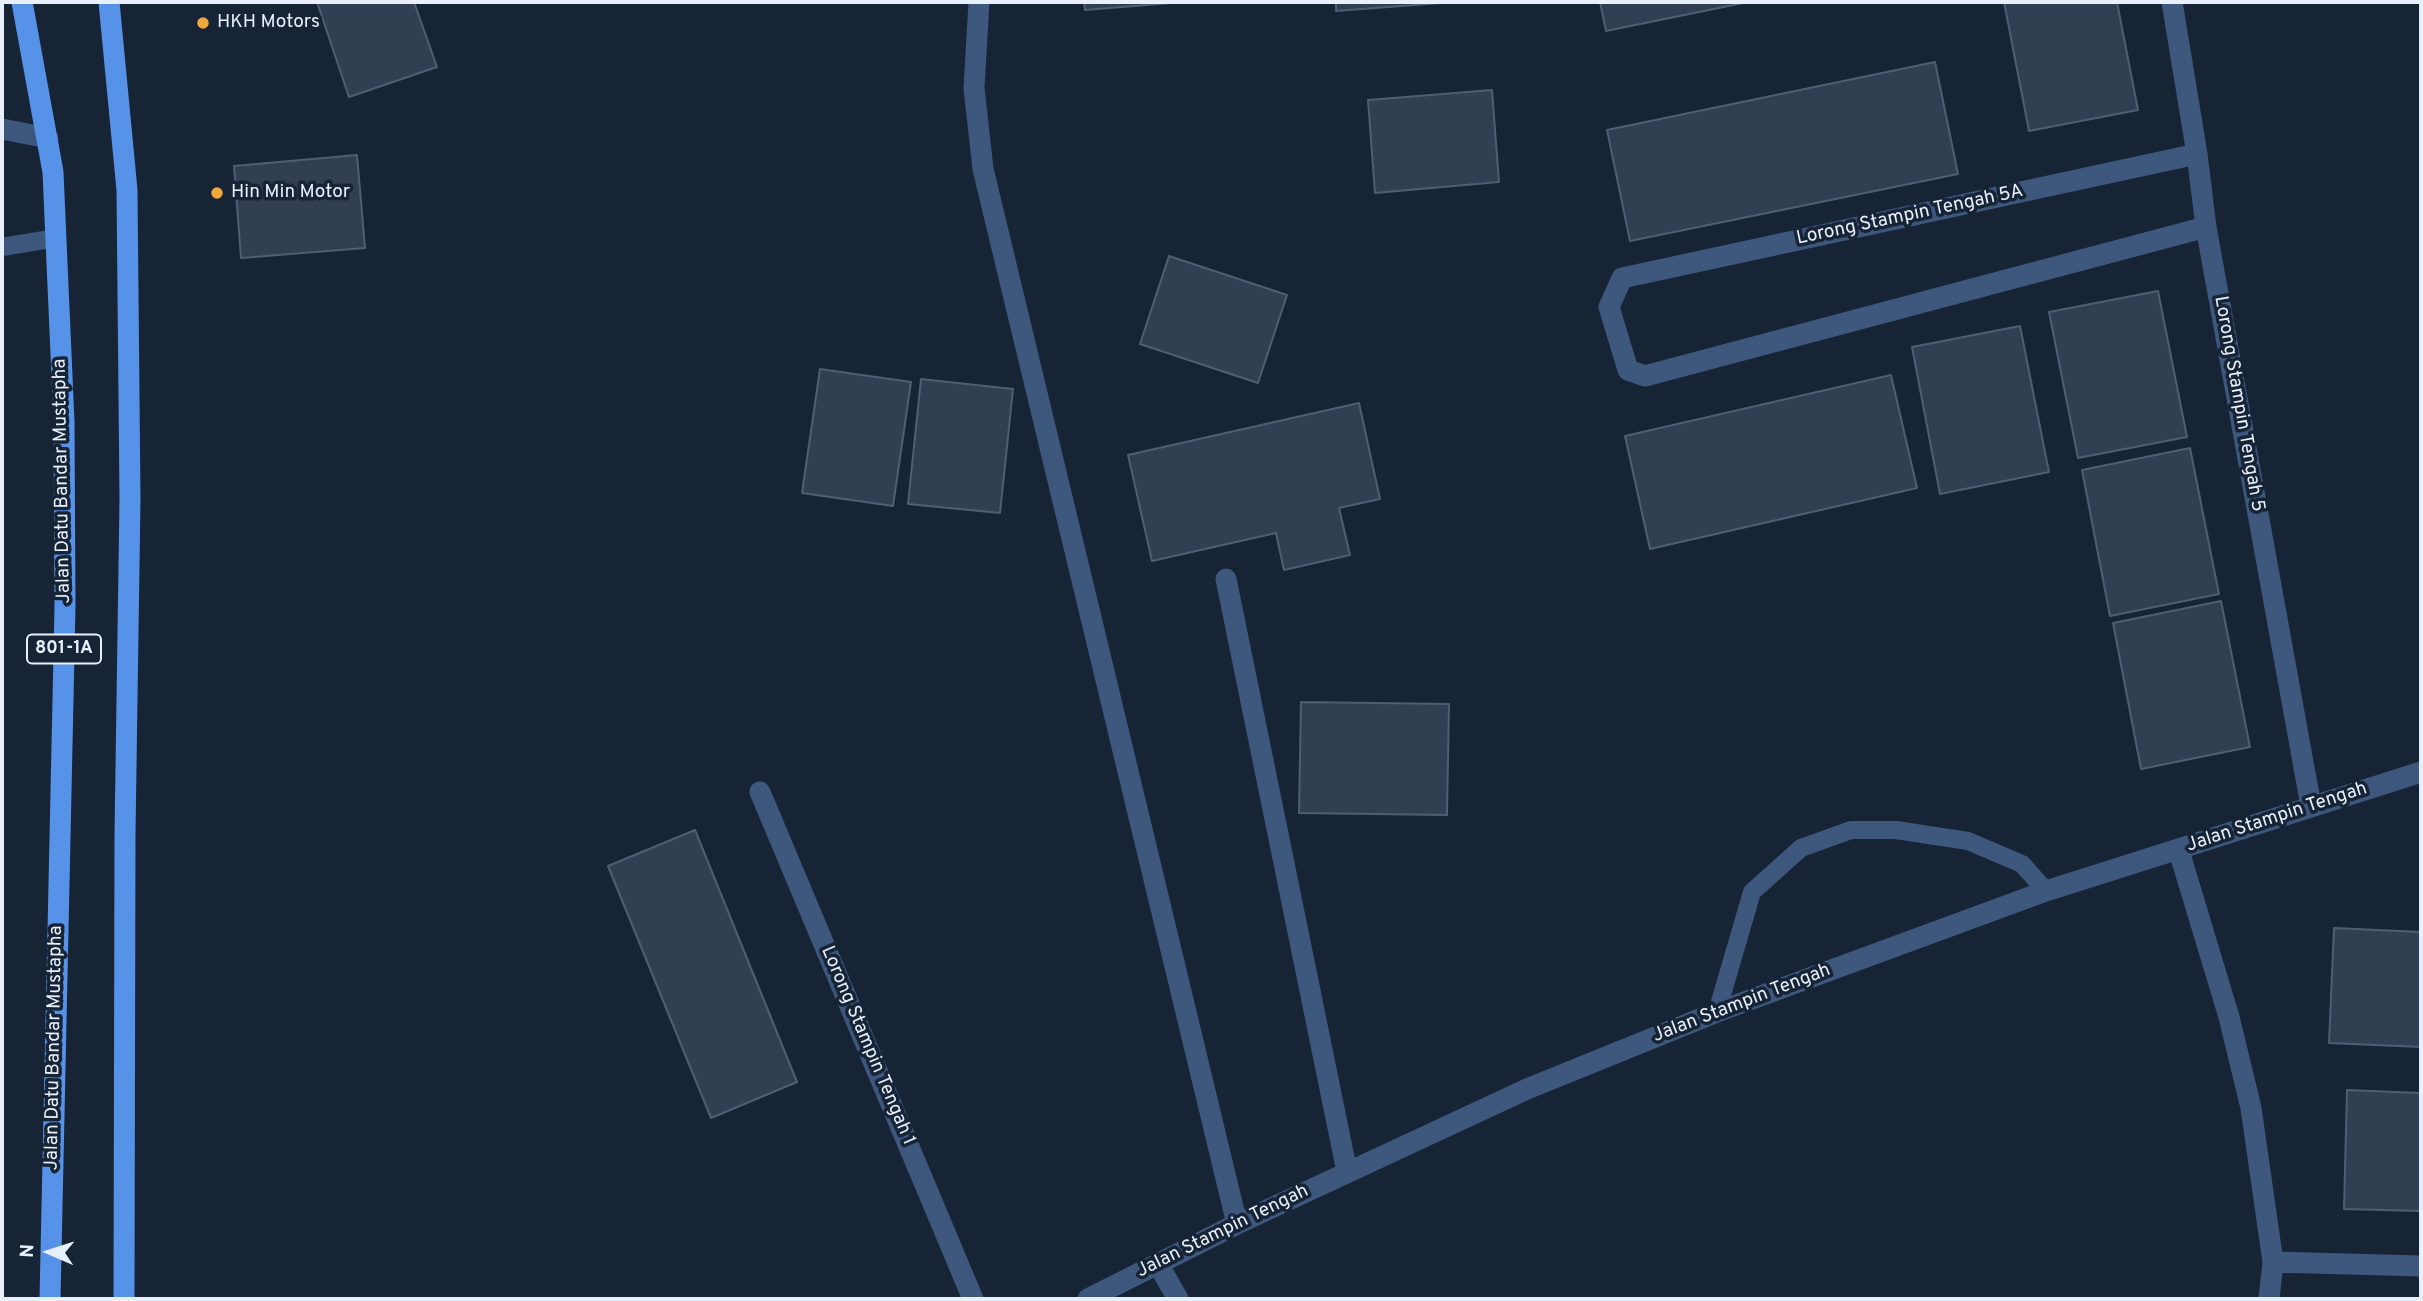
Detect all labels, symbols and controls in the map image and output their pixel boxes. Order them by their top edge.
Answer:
place label: HKH Motors [217,12,320,34]
marker: HKH Motors [195,15,211,31]
street label: Lorong Stampin Tengah 5A [1795,181,2025,251]
place label: Hin Min Motor [231,182,350,204]
marker: Hin Min Motor [209,185,225,201]
street label: Lorong Stampin Tengah 5 [2208,294,2268,514]
street label: Jalan Datu Bandar Mustapha [49,358,77,604]
road number: 801-1A [27,634,101,664]
street label: Jalan Stampin Tengah [2184,778,2370,858]
street label: Jalan Datu Bandar Mustapha [41,925,69,1171]
street label: Lorong Stampin Tengah 1 [815,943,919,1149]
street label: Jalan Stampin Tengah [1650,960,1834,1048]
street label: Jalan Stampin Tengah [1133,1180,1313,1284]
north arrow [14,1217,84,1287]
text: N [16,1243,40,1258]

